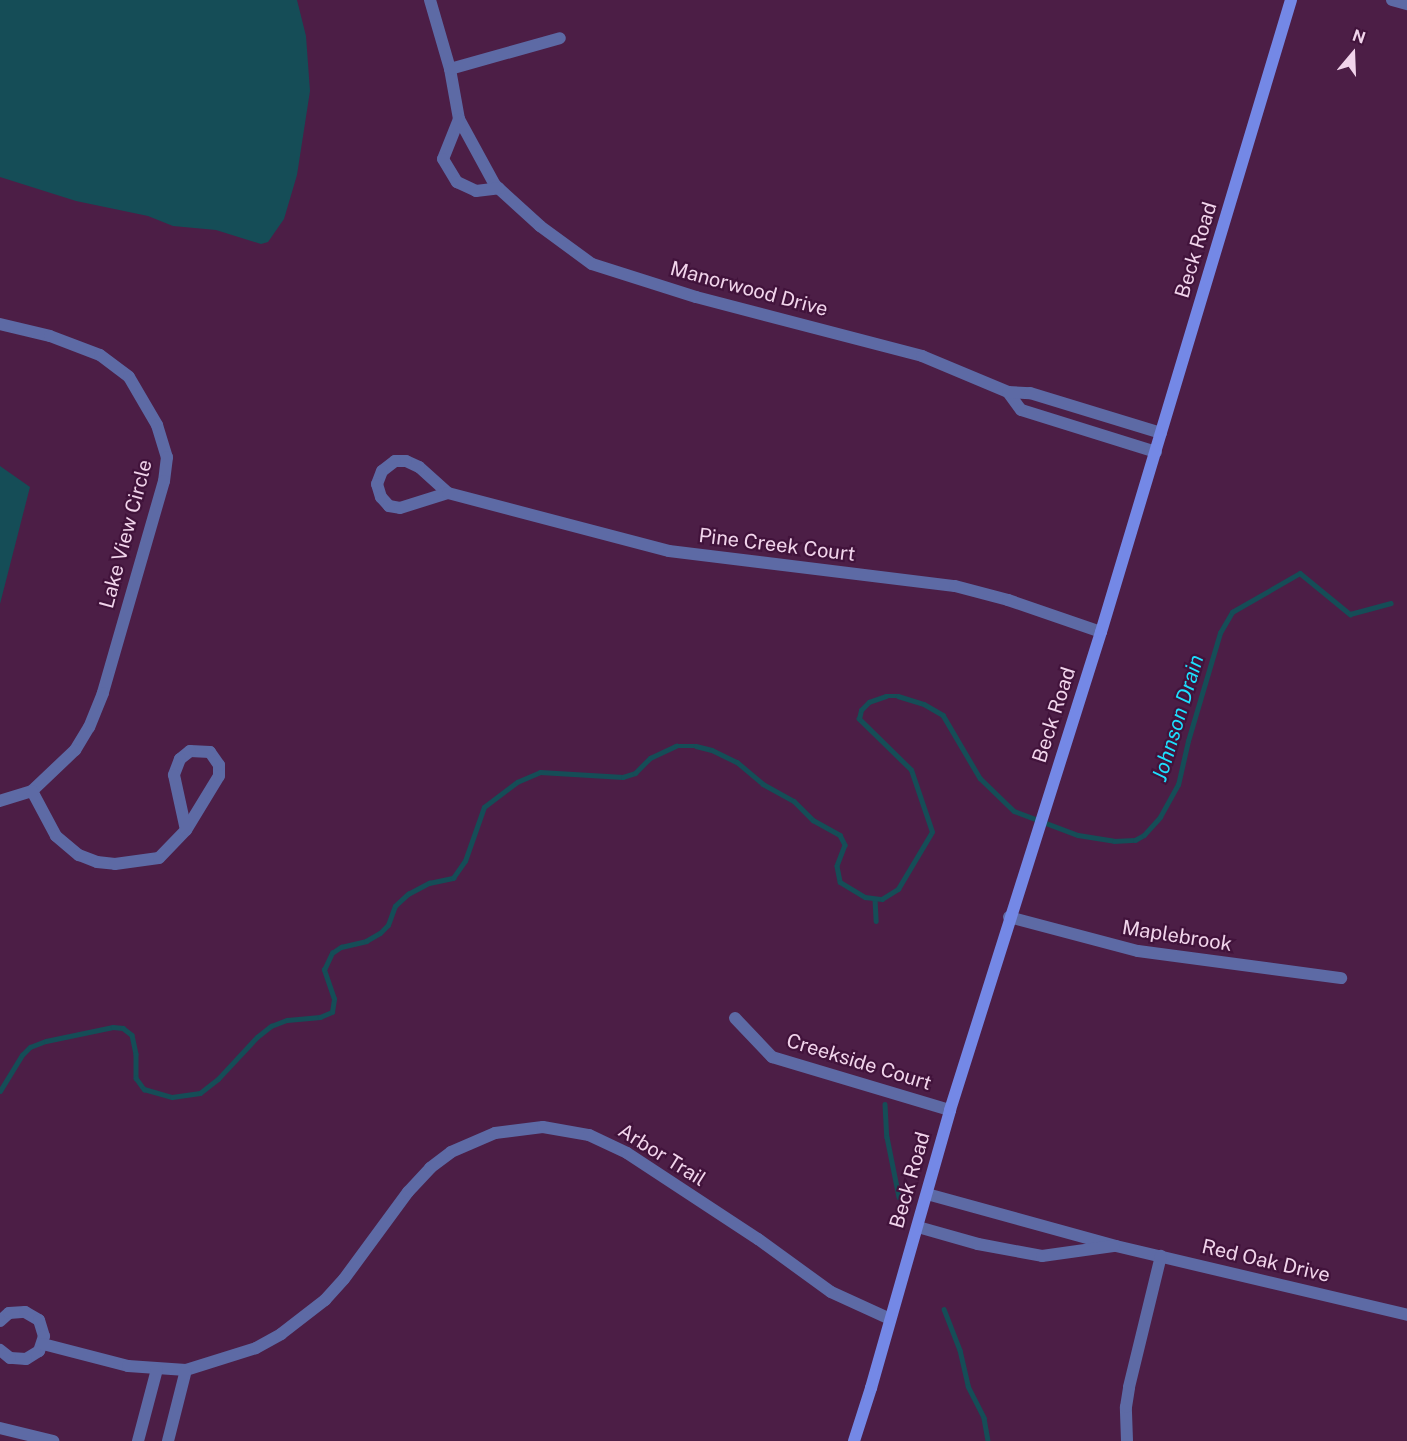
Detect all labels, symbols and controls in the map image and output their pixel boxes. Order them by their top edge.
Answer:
north arrow [1323,24,1383,84]
text: N [1350,25,1368,48]
street label: Beck Road [1170,199,1222,301]
street label: Manorwood Drive [668,256,830,322]
street label: Lake View Circle [95,457,157,611]
street label: Pine Creek Court [697,523,857,567]
water label: Johnson Drain [1147,652,1209,784]
street label: Beck Road [1027,664,1081,766]
street label: Maplebrook [1120,915,1234,957]
street label: Creekside Court [784,1029,934,1095]
street label: Arbor Trail [614,1119,710,1191]
street label: Beck Road [885,1129,935,1231]
street label: Red Oak Drive [1200,1235,1332,1287]

